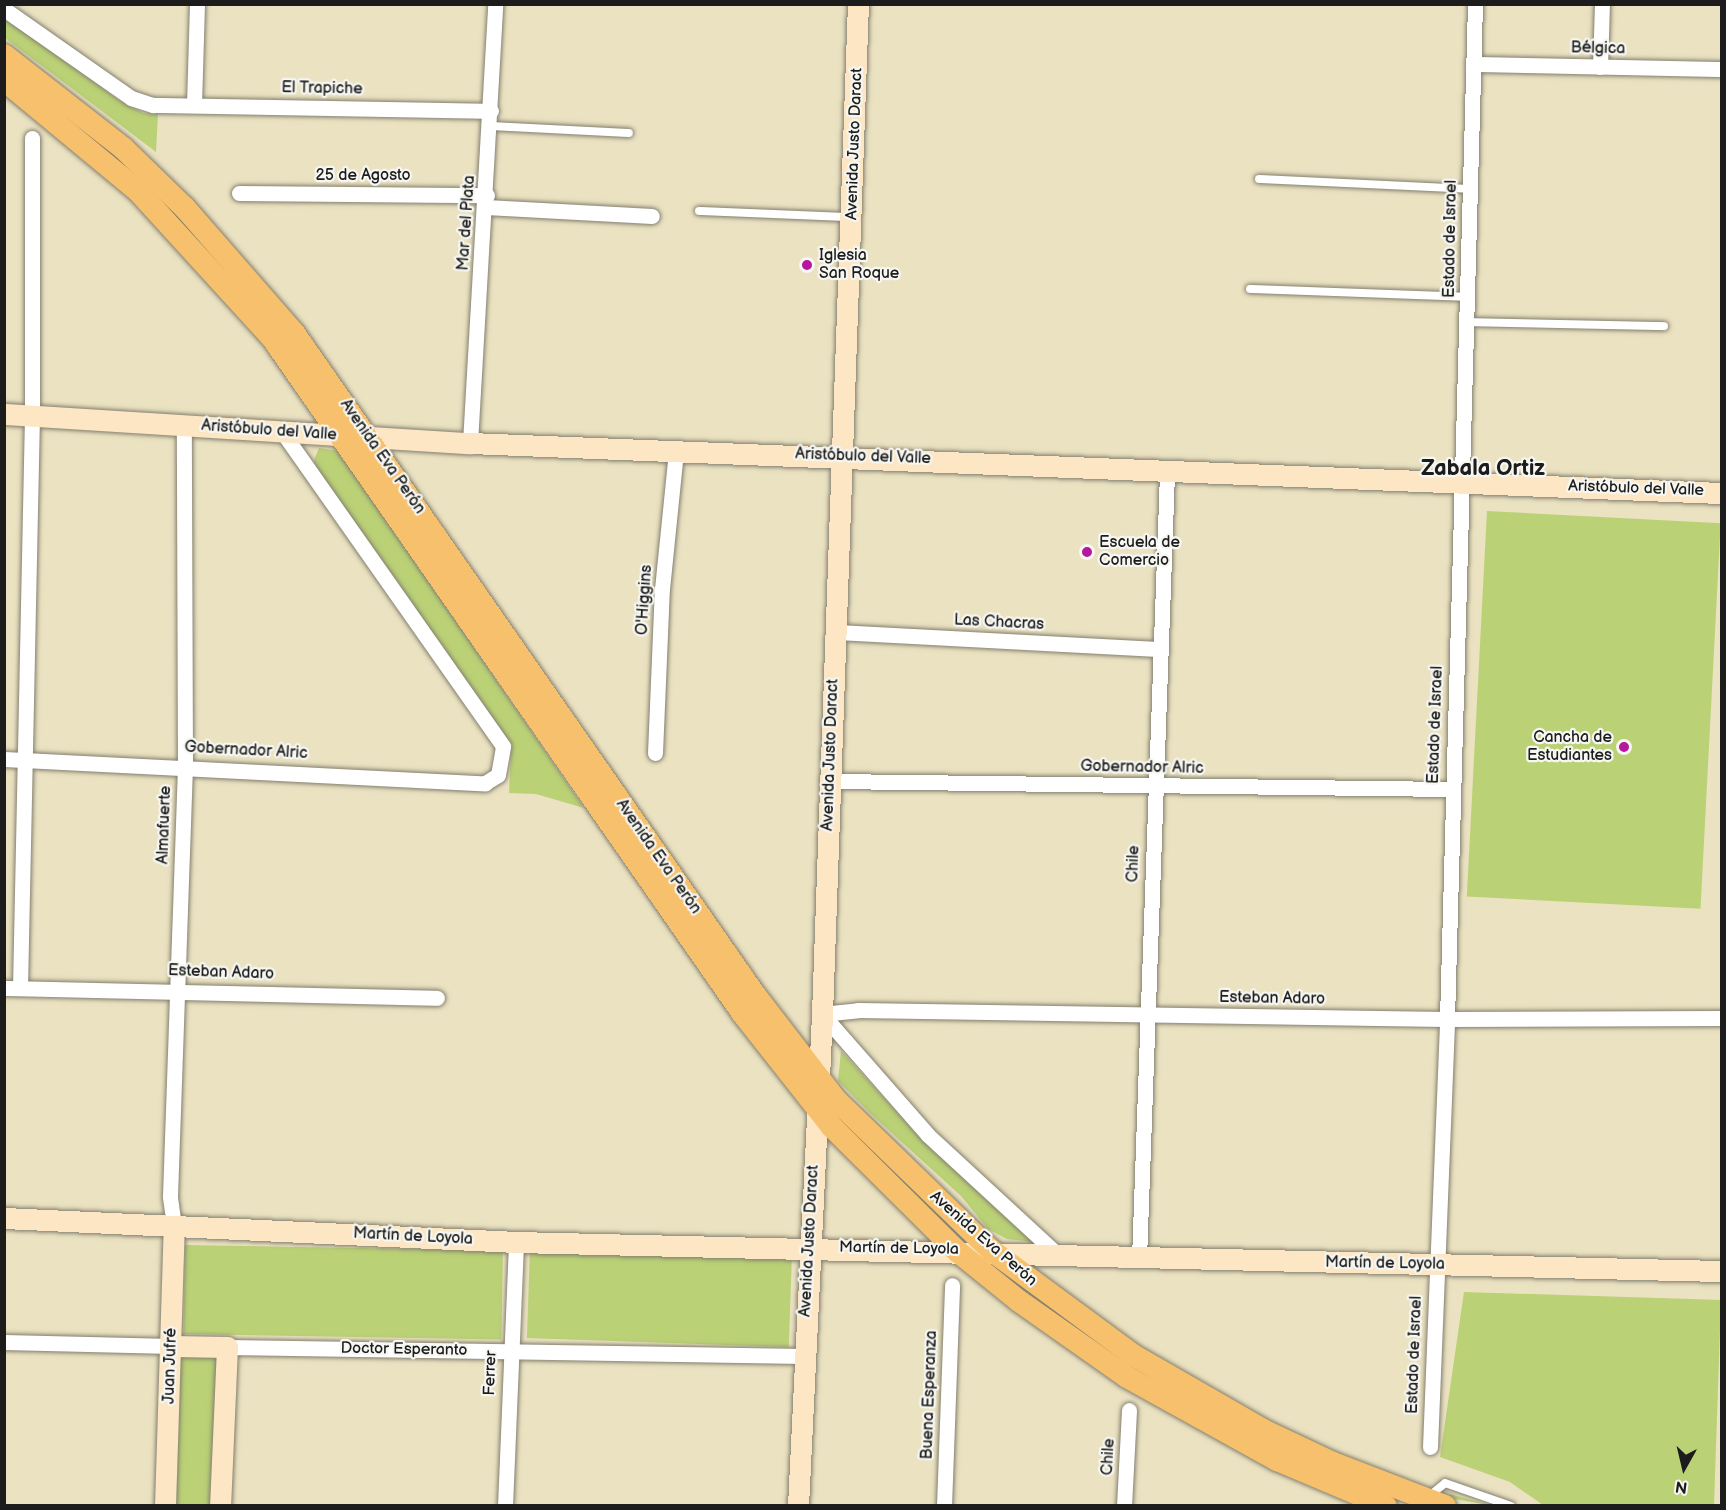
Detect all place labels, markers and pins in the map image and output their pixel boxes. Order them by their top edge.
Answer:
place label: Iglesia San Roque [819,246,899,284]
marker: Iglesia San Roque [800,258,814,272]
place label: Escuela de Comercio [1099,533,1180,571]
marker: Escuela de Comercio [1080,545,1094,559]
place label: Cancha de Estudiantes [1527,728,1612,766]
marker: Cancha de Estudiantes [1617,740,1631,754]

